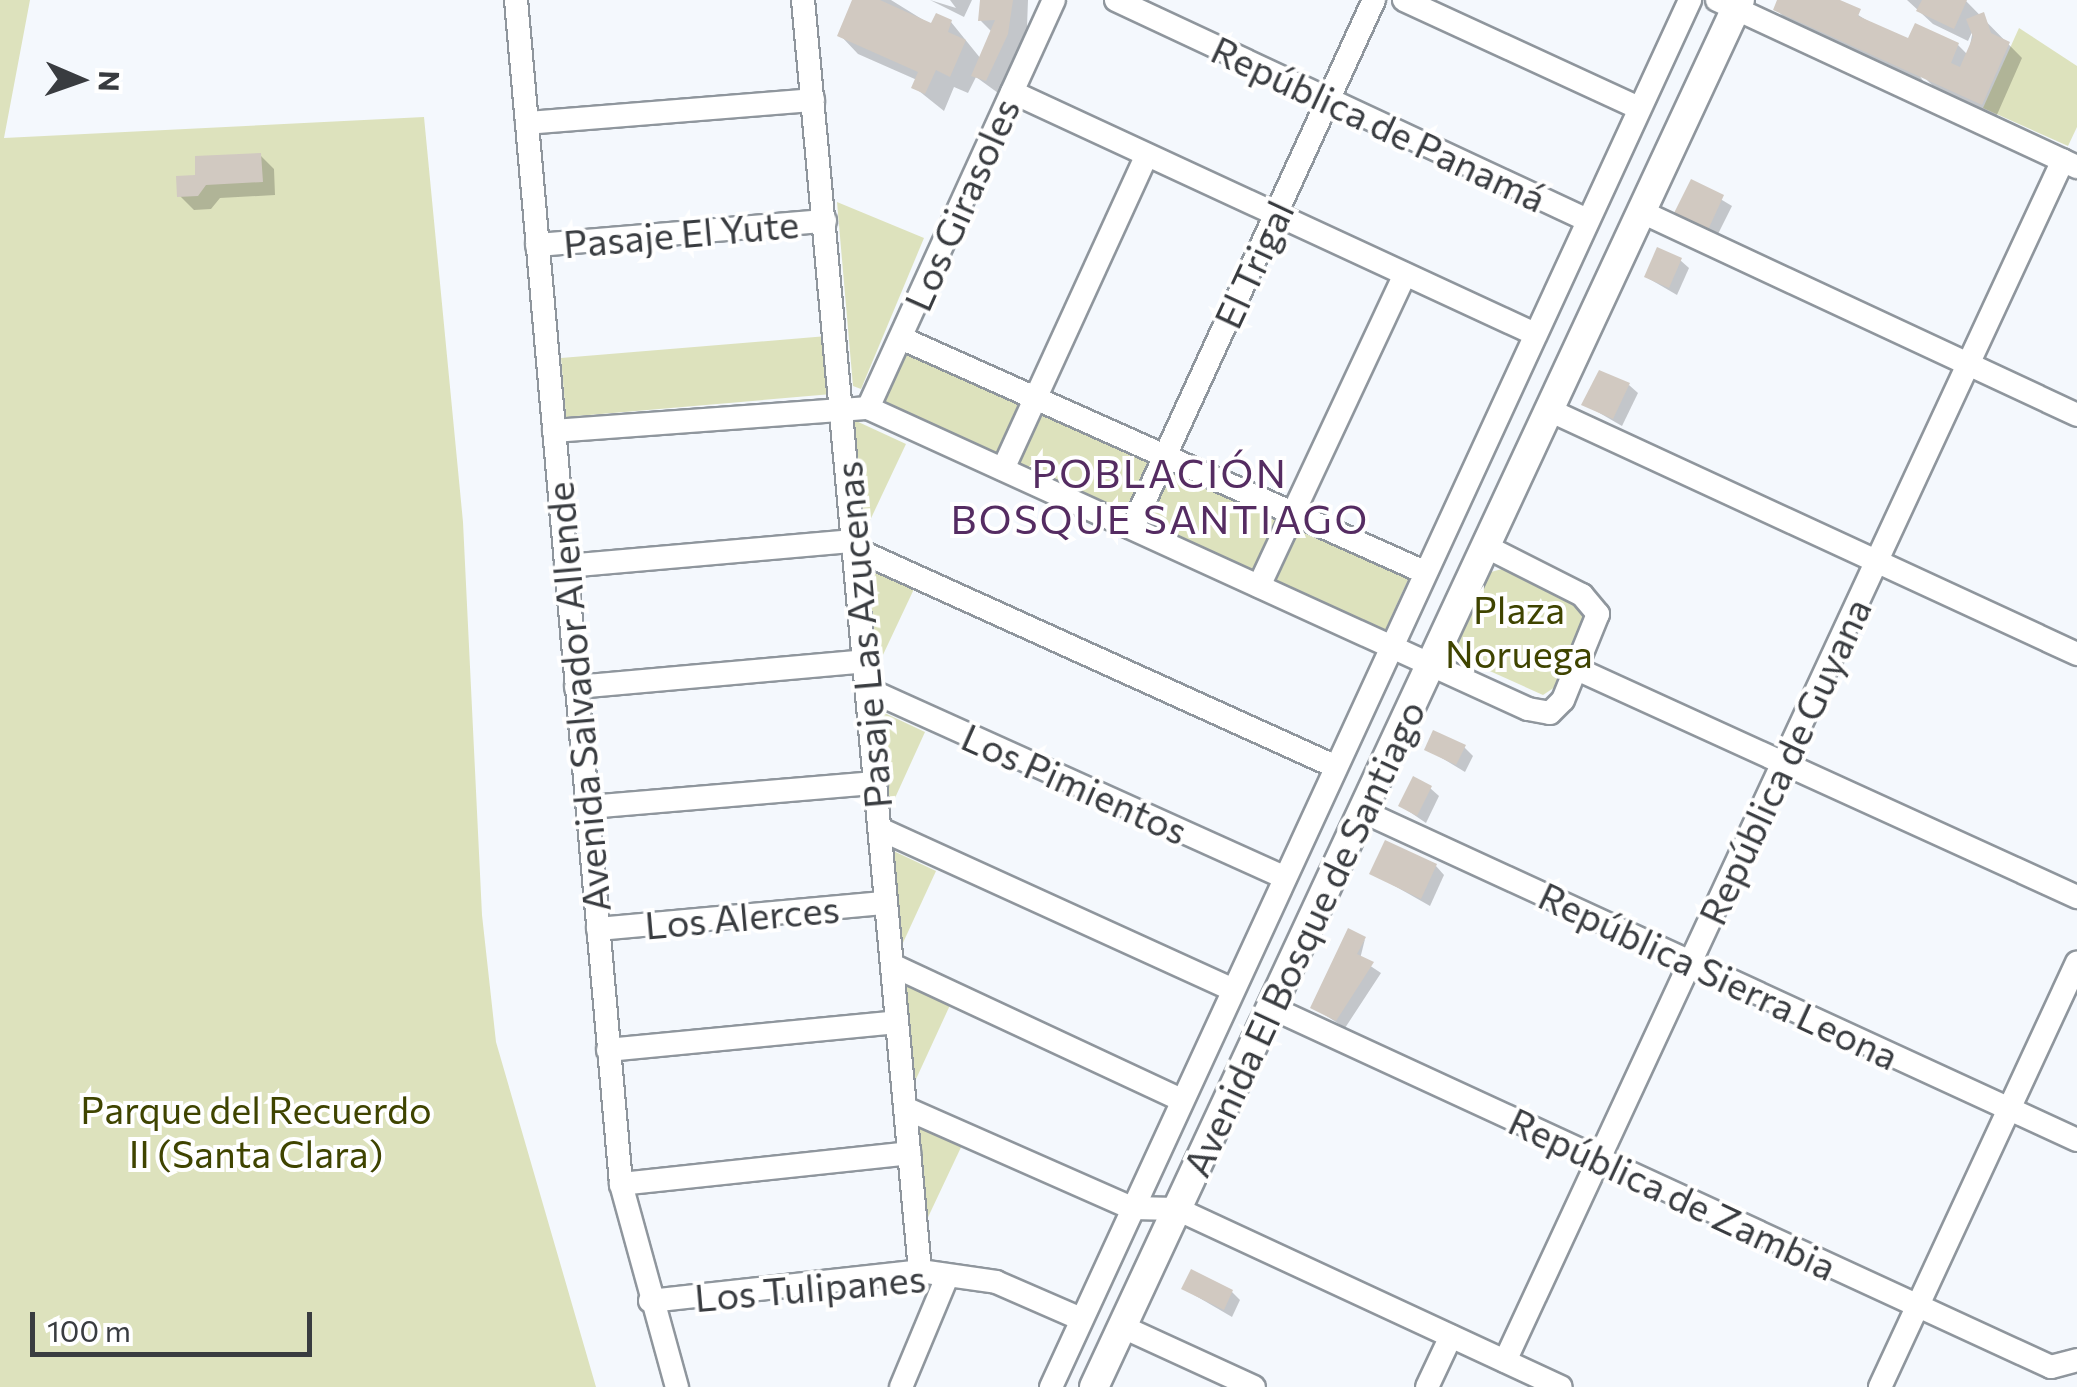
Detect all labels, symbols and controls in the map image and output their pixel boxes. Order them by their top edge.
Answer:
street label: República de Panamá [1205,26,1553,220]
north arrow [30,30,130,130]
text: N [93,70,127,92]
street label: Los Girasoles [894,91,1028,317]
street label: El Trigal [1204,193,1302,335]
street label: Pasaje El Yute [561,200,801,266]
district label: POBLACIÓN BOSQUE SANTIAGO [950,448,1370,542]
street label: Pasaje Las Azucenas [824,460,900,810]
street label: Avenida Salvador Allende [535,480,619,914]
park label: Plaza Noruega [1445,586,1593,676]
street label: República de Guyana [1688,591,1880,931]
street label: Avenida El Bosque de Santiago [1172,693,1434,1183]
street label: Los Pimientos [955,713,1195,853]
street label: República Sierra Leona [1532,872,1906,1078]
street label: Los Alerces [643,885,841,947]
park label: Parque del Recuerdo II (Santa Clara) [80,1086,432,1176]
street label: República de Zambia [1502,1097,1844,1289]
street label: Los Tulipanes [692,1254,928,1320]
scale bar [35,1292,318,1354]
text: 100 m [47,1311,131,1348]

